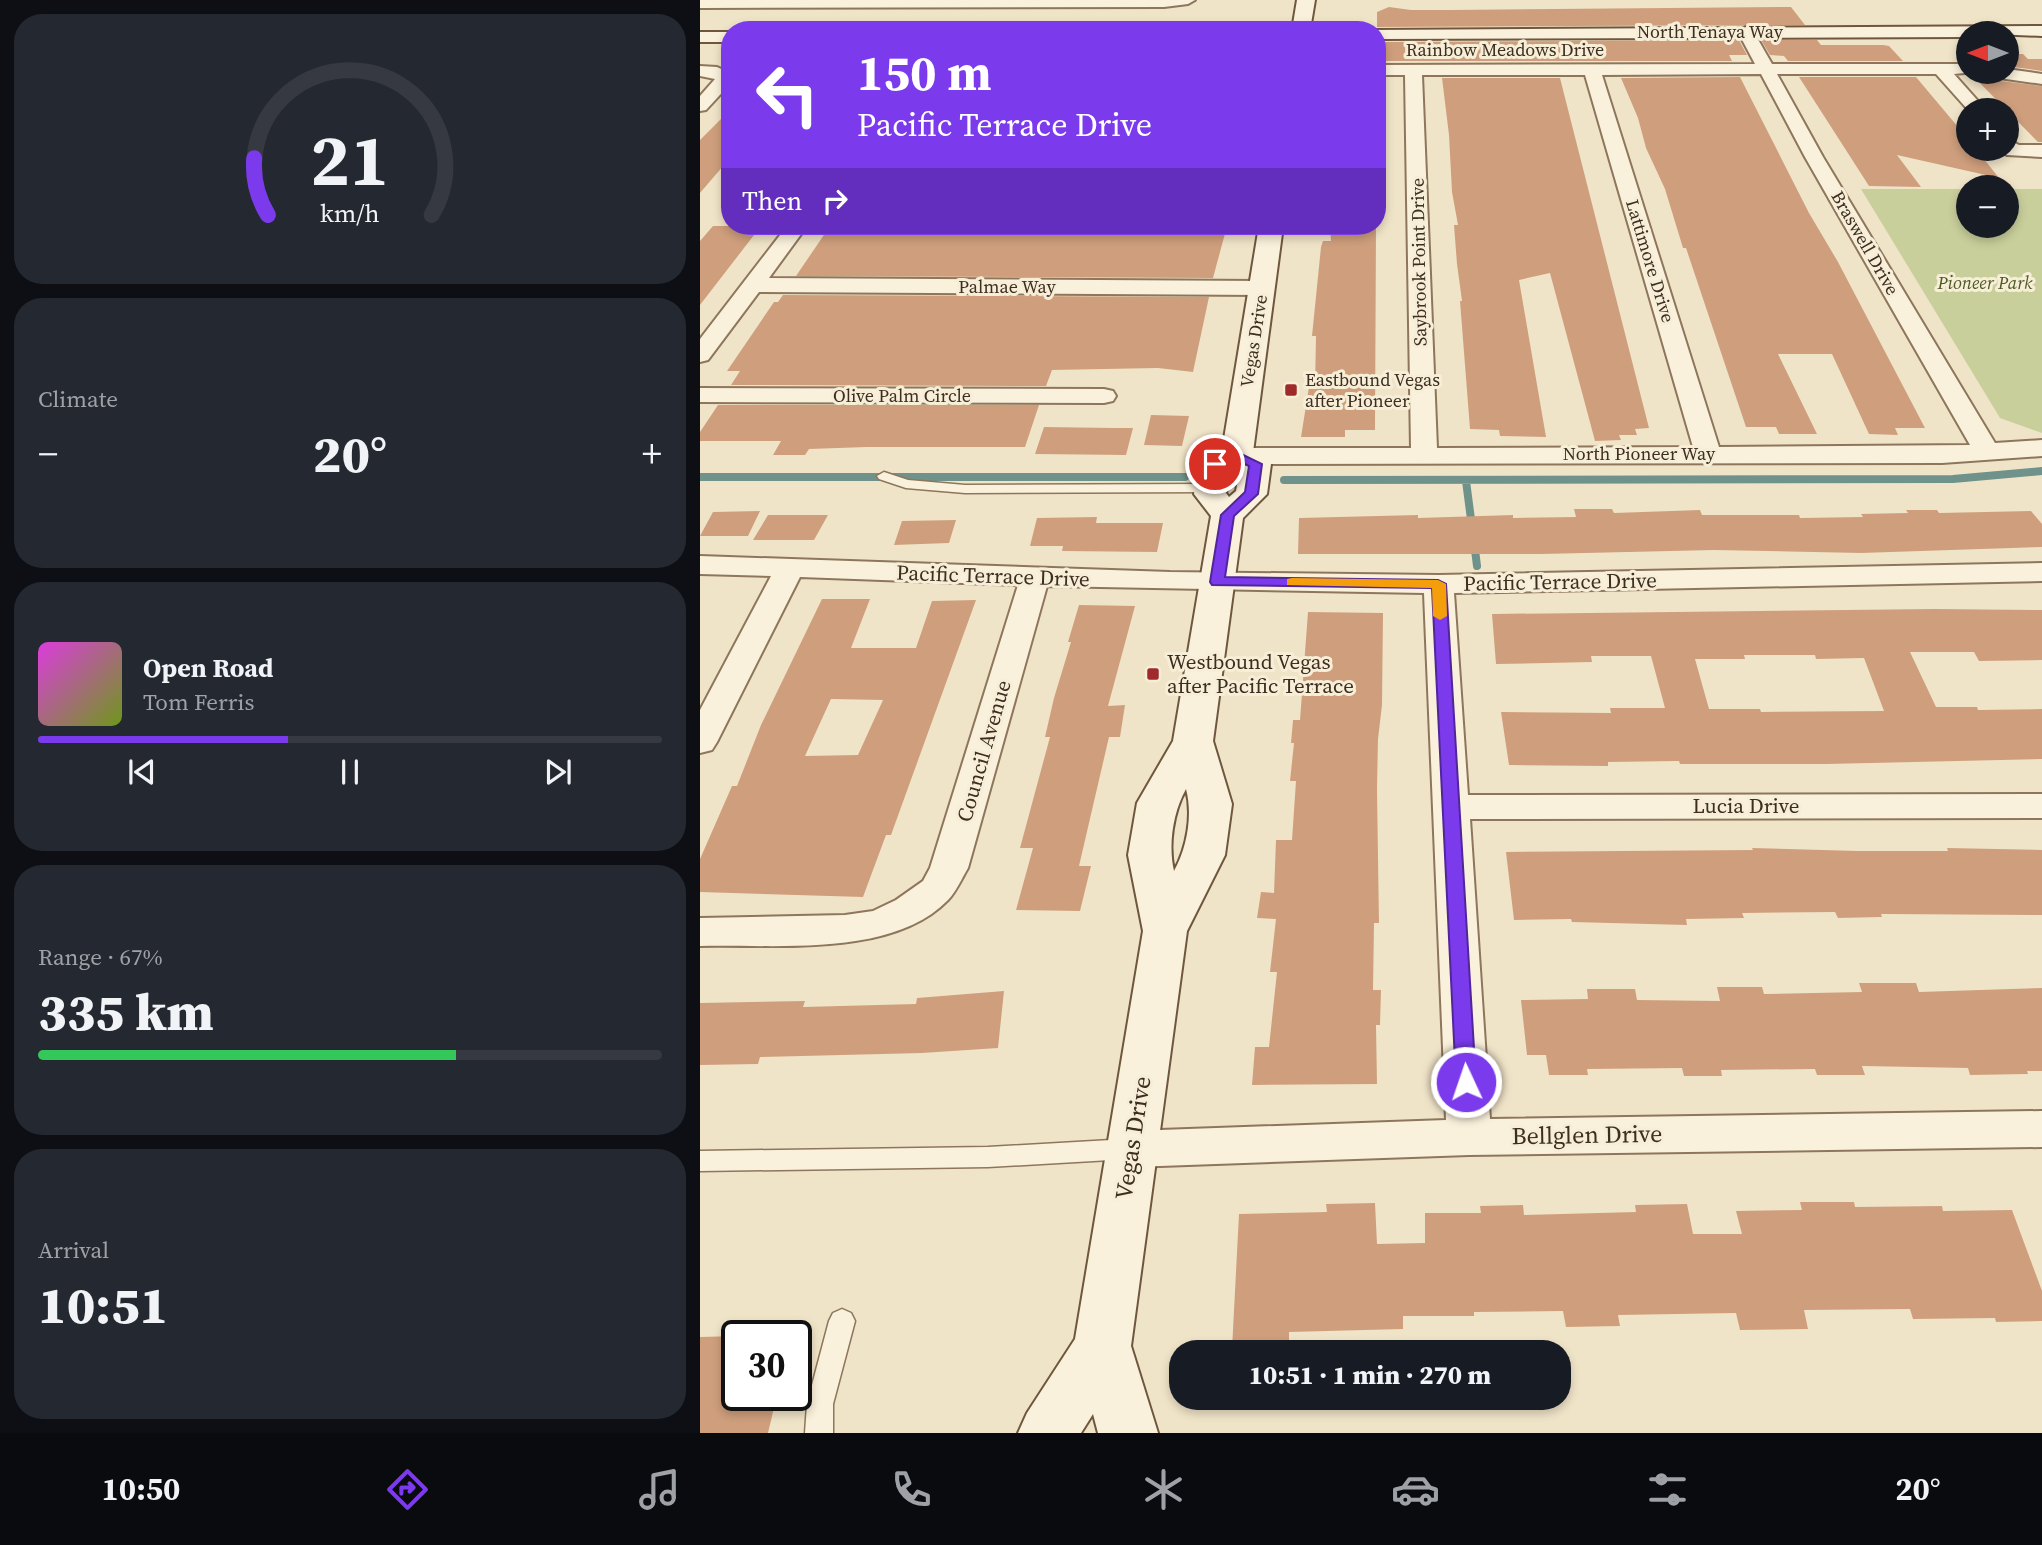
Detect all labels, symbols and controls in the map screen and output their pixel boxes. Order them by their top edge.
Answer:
street label: North Tenaya Way [1637,19,1784,44]
north arrow [1956,21,2020,84]
map controls [1956,21,2019,238]
street label: Rainbow Meadows Drive [1406,37,1604,62]
text: 150 m [857,39,992,106]
icon: left [742,49,833,140]
button: + [1956,98,2019,161]
text: Pacific Terrace Drive [857,103,1152,147]
text: 21 [311,110,389,209]
button: − [1956,175,2019,238]
street label: Saybrook Point Drive [1405,178,1432,346]
icon: right [816,182,854,220]
text: Then [742,183,802,219]
street label: Braswell Drive [1825,186,1905,299]
text: km/h [320,196,380,230]
street label: Lattimore Drive [1620,196,1681,325]
park label: Pioneer Park [1936,270,2033,295]
street label: Palmae Way [958,274,1057,299]
street label: Vegas Drive [1234,293,1273,389]
place label: Eastbound Vegas after Pioneer [1305,367,1440,413]
marker: Eastbound Vegas after Pioneer [1283,382,1299,398]
text: Climate [38,383,118,415]
street label: Olive Palm Circle [833,383,971,408]
text: 20° [313,418,387,489]
text: − [38,428,58,480]
text: + [642,428,662,480]
pin [1185,434,1245,494]
street label: North Pioneer Way [1563,441,1716,466]
icon: arrive [1196,445,1234,483]
street label: Pacific Terrace Drive [896,558,1090,593]
street label: Pacific Terrace Drive [1463,565,1657,598]
place label: Westbound Vegas after Pacific Terrace [1167,647,1354,700]
text: Open Road [143,650,274,686]
marker: Westbound Vegas after Pacific Terrace [1145,666,1161,682]
street label: Council Avenue [949,677,1018,825]
text: Tom Ferris [143,686,254,718]
icon: previous [123,753,161,791]
icon: pause [331,753,369,791]
icon: next [539,753,577,791]
street label: Lucia Drive [1693,791,1799,820]
text: Range · 67% [38,941,163,973]
text: 335 km [38,976,214,1047]
position arrow [1429,1045,1503,1119]
street label: Vegas Drive [1106,1074,1159,1202]
street label: Bellglen Drive [1511,1117,1663,1152]
text: Arrival [38,1234,109,1266]
text: 10:51 [38,1269,168,1340]
speed limit sign: 30 [721,1320,812,1411]
text: 10:51 · 1 min · 270 m [1249,1357,1491,1393]
icon: directions [383,1465,432,1514]
icon: music [635,1465,684,1514]
icon: phone [887,1465,936,1514]
icon: climate [1139,1465,1188,1514]
icon: car [1391,1465,1440,1514]
icon: filters [1643,1465,1692,1514]
text: 10:50 [101,1467,180,1511]
text: 20° [1895,1467,1940,1511]

